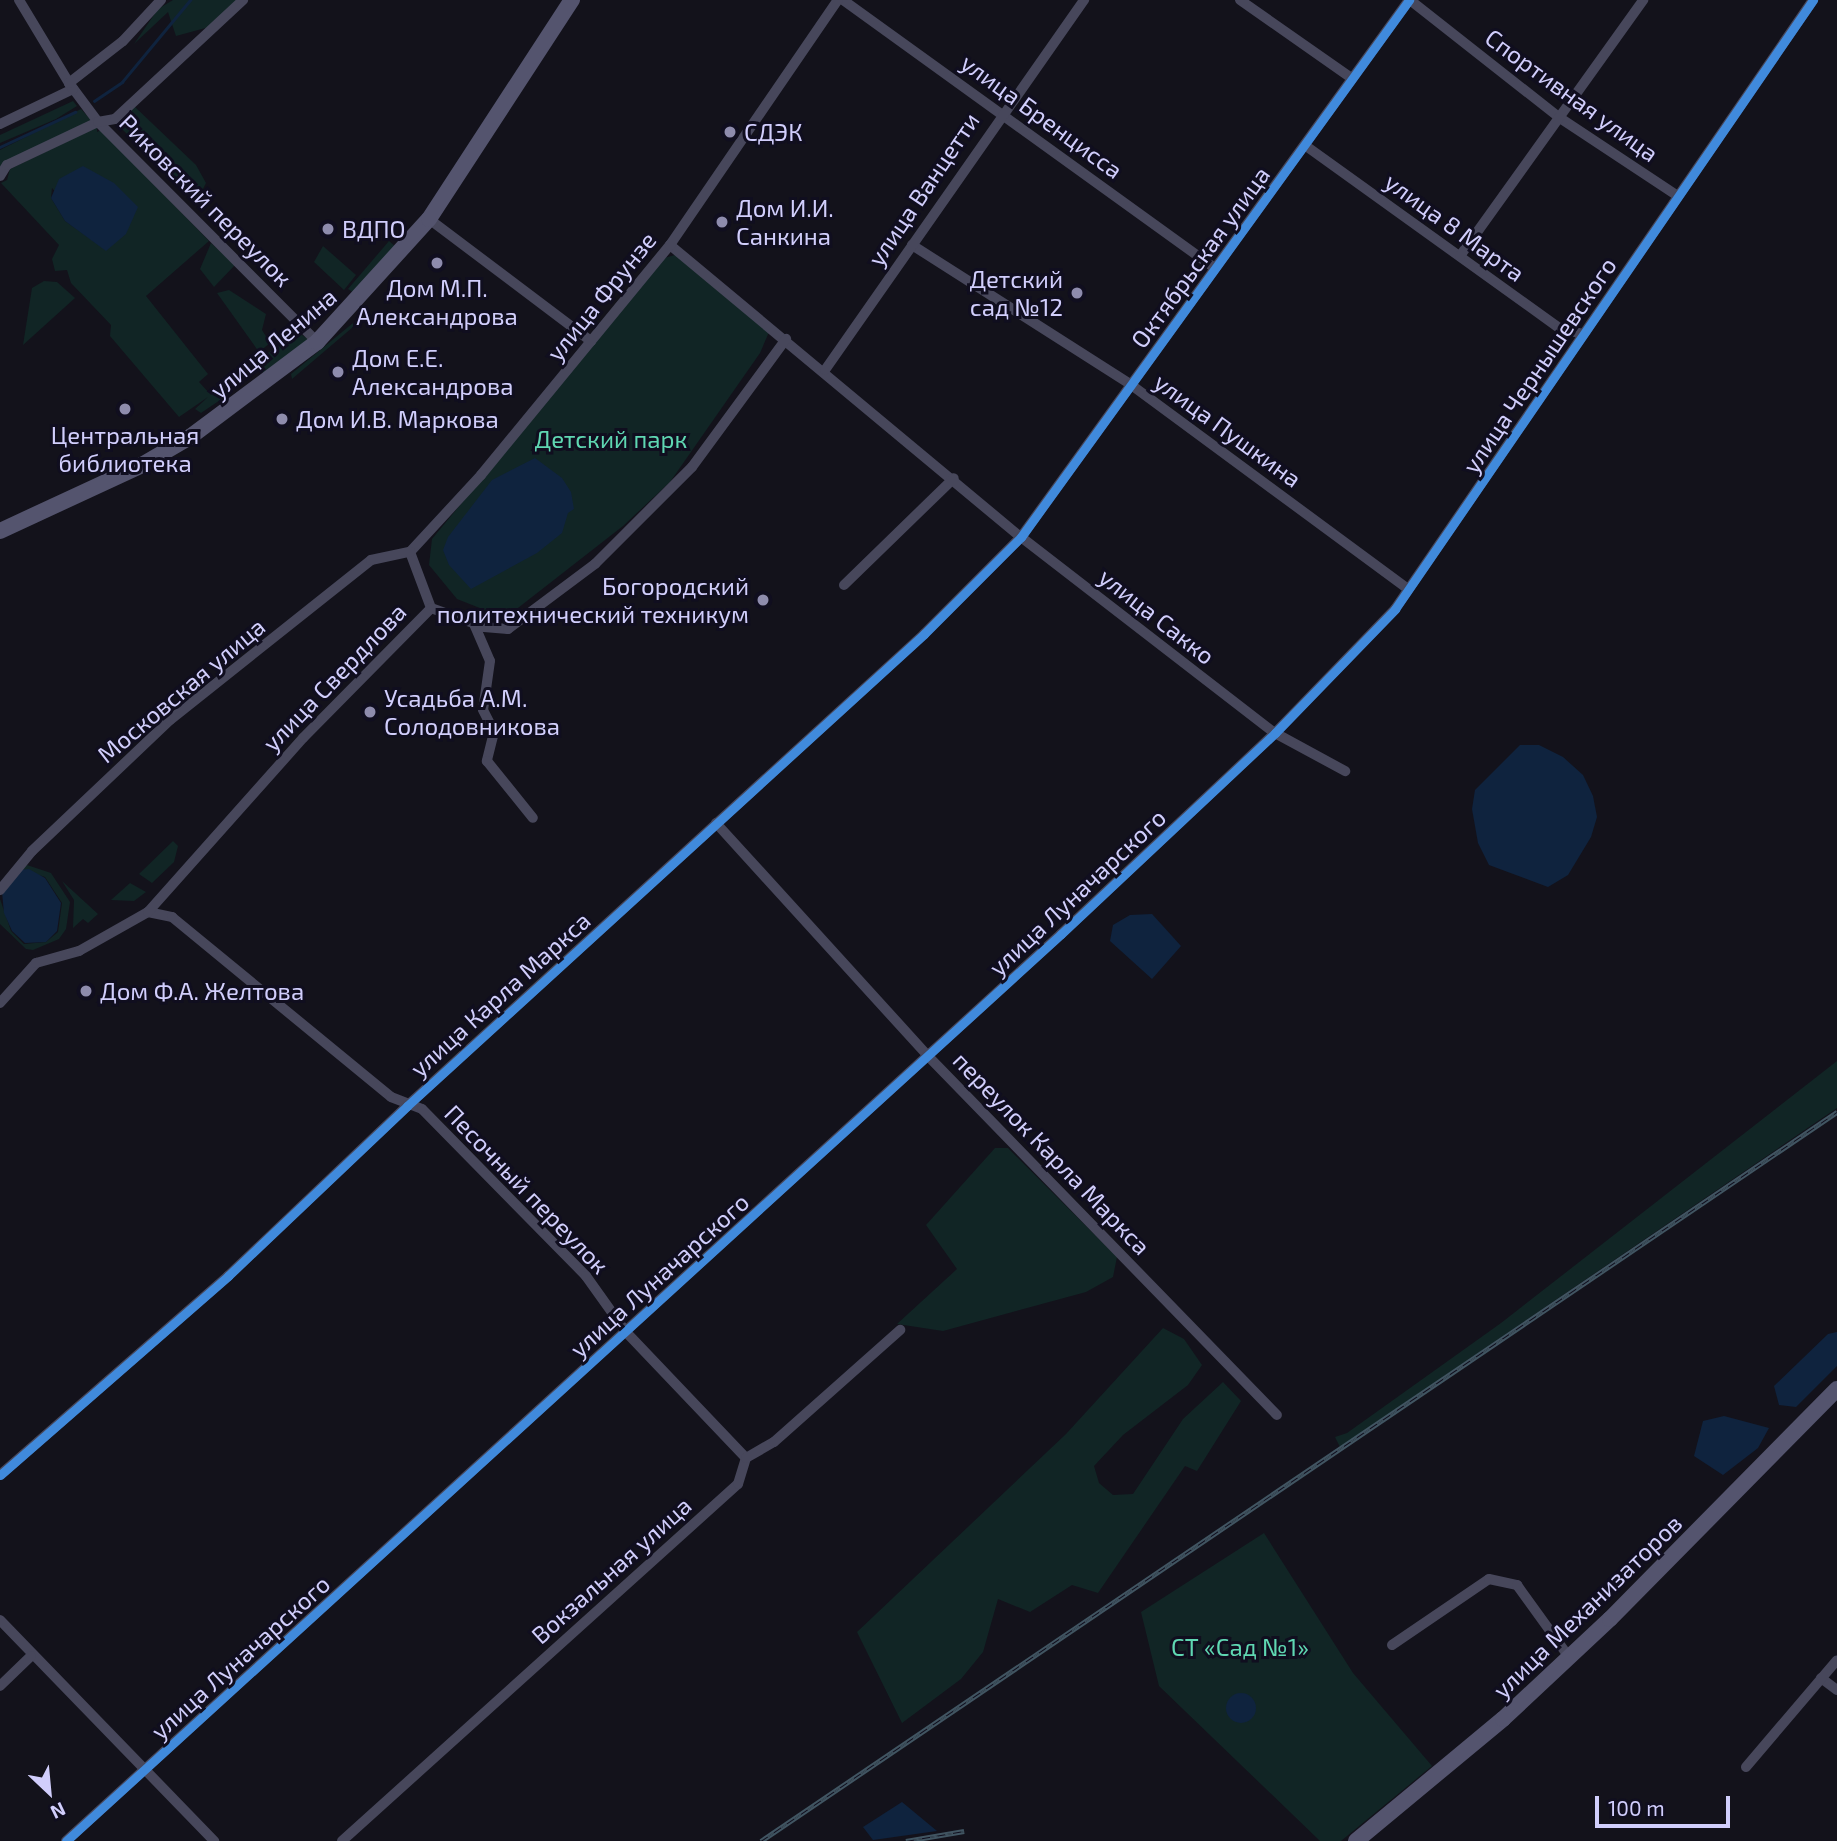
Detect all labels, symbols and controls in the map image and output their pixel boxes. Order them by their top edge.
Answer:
street label: Спортивная улица [1480,23,1664,167]
street label: улица Бренцисса [956,48,1128,184]
street label: улица Ванцетти [861,107,985,271]
street label: Риковский переулок [114,108,298,292]
place label: СДЭК [744,118,803,146]
marker: СДЭК [722,124,738,140]
street label: Октябрьская улица [1125,161,1275,353]
street label: улица 8 Марта [1380,167,1530,287]
place label: Дом И.И. Санкина [736,194,834,250]
marker: Дом И.И. Санкина [714,214,730,230]
place label: ВДПО [342,215,406,243]
marker: ВДПО [320,221,336,237]
street label: улица Фрунзе [540,226,662,366]
street label: улица Чернышевского [1456,252,1622,478]
marker: Дом М.П. Александрова [429,255,445,271]
place label: Детский сад №12 [969,265,1063,321]
place label: Дом М.П. Александрова [356,274,518,330]
street label: улица Ленина [204,282,342,404]
marker: Детский сад №12 [1069,285,1085,301]
place label: Дом Е.Е. Александрова [352,344,513,400]
marker: Дом Е.Е. Александрова [330,364,346,380]
street label: улица Пушкина [1149,367,1307,493]
marker: Центральная библиотека [117,401,133,417]
place label: Дом И.В. Маркова [296,405,499,433]
marker: Дом И.В. Маркова [274,411,290,427]
place label: Центральная библиотека [51,421,199,477]
park label: Детский парк [535,425,687,453]
street label: улица Сакко [1094,562,1220,670]
place label: Богородский политехнический техникум [437,572,749,628]
marker: Богородский политехнический техникум [755,592,771,608]
street label: улица Свердлова [256,597,412,757]
street label: Московская улица [91,612,271,768]
place label: Усадьба А.М. Солодовникова [384,684,560,740]
marker: Усадьба А.М. Солодовникова [362,704,378,720]
street label: улица Луначарского [983,803,1171,981]
street label: улица Карла Маркса [404,906,596,1082]
place label: Дом Ф.А. Желтова [100,977,304,1005]
marker: Дом Ф.А. Желтова [78,983,94,999]
street label: переулок Карла Маркса [948,1046,1156,1260]
street label: Песочный переулок [439,1099,615,1279]
street label: улица Луначарского [564,1187,754,1363]
street label: Вокзальная улица [525,1491,697,1649]
street label: улица Механизаторов [1487,1508,1687,1704]
street label: улица Луначарского [145,1569,335,1745]
park label: СТ «Сад №1» [1171,1633,1309,1661]
north arrow [14,1757,84,1827]
scale bar [1599,1782,1734,1826]
text: 100 m [1608,1795,1665,1820]
text: N [47,1798,70,1825]

